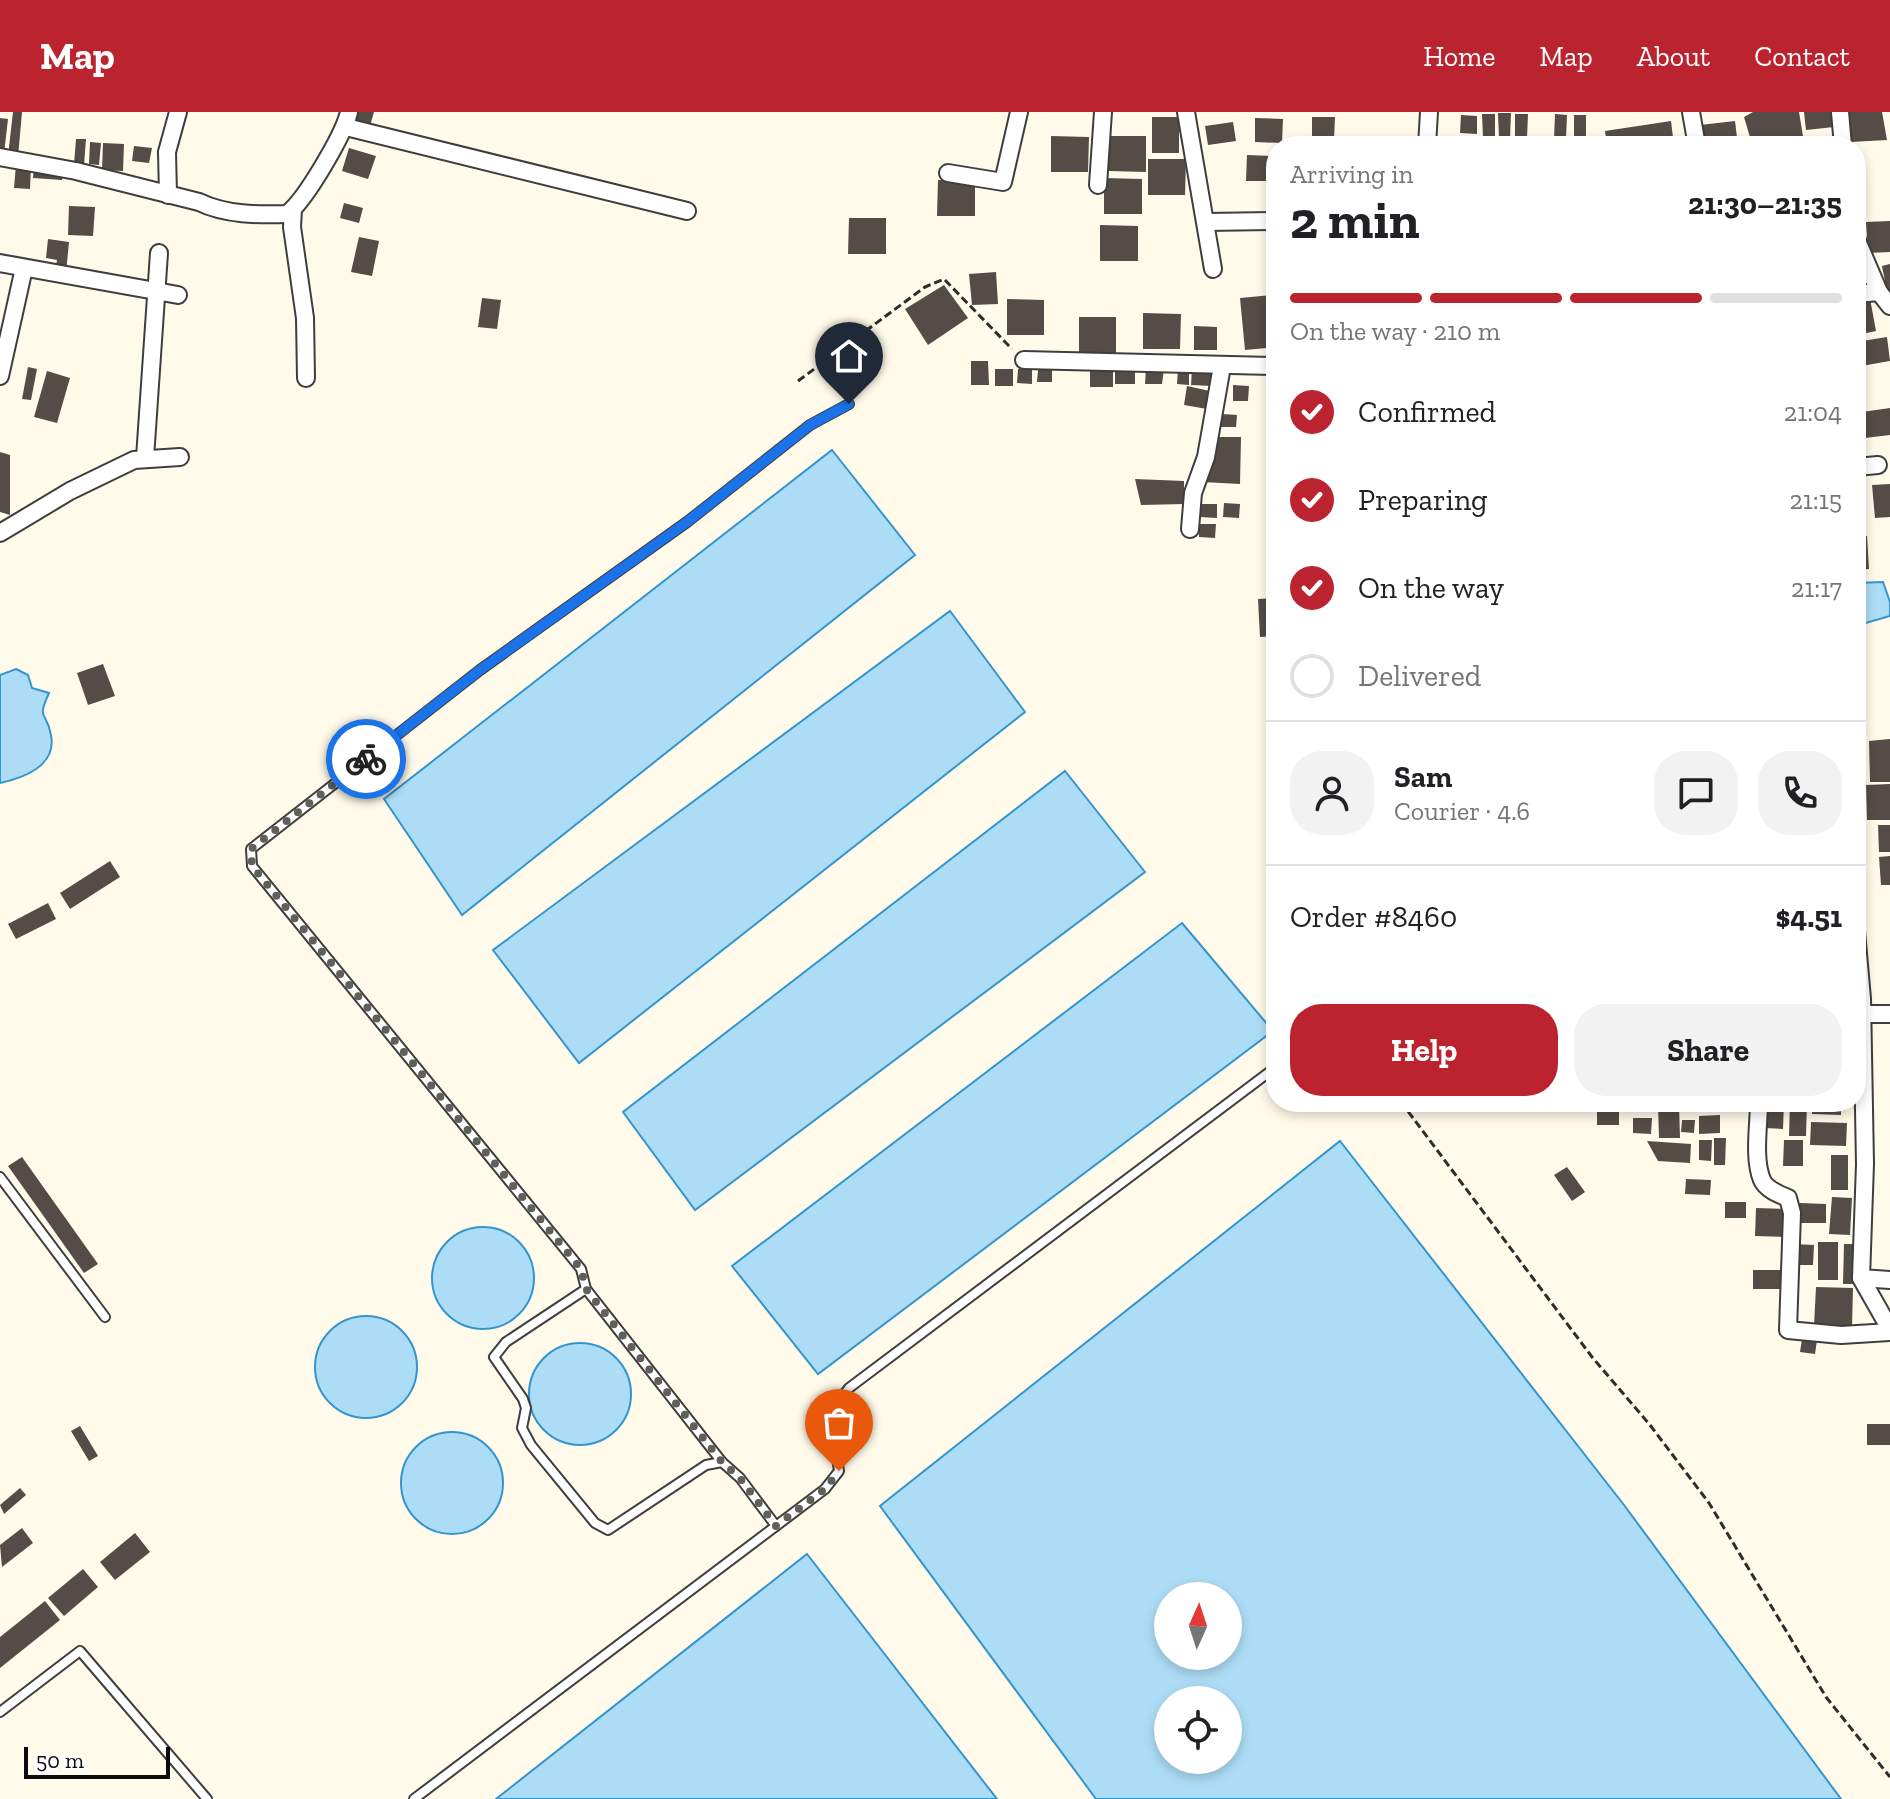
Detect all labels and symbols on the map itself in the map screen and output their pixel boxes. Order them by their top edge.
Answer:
pin [815,322,883,404]
courier [326,719,406,799]
pin [805,1389,873,1471]
north arrow [1154,1582,1242,1670]
scale bar [24,1743,170,1779]

